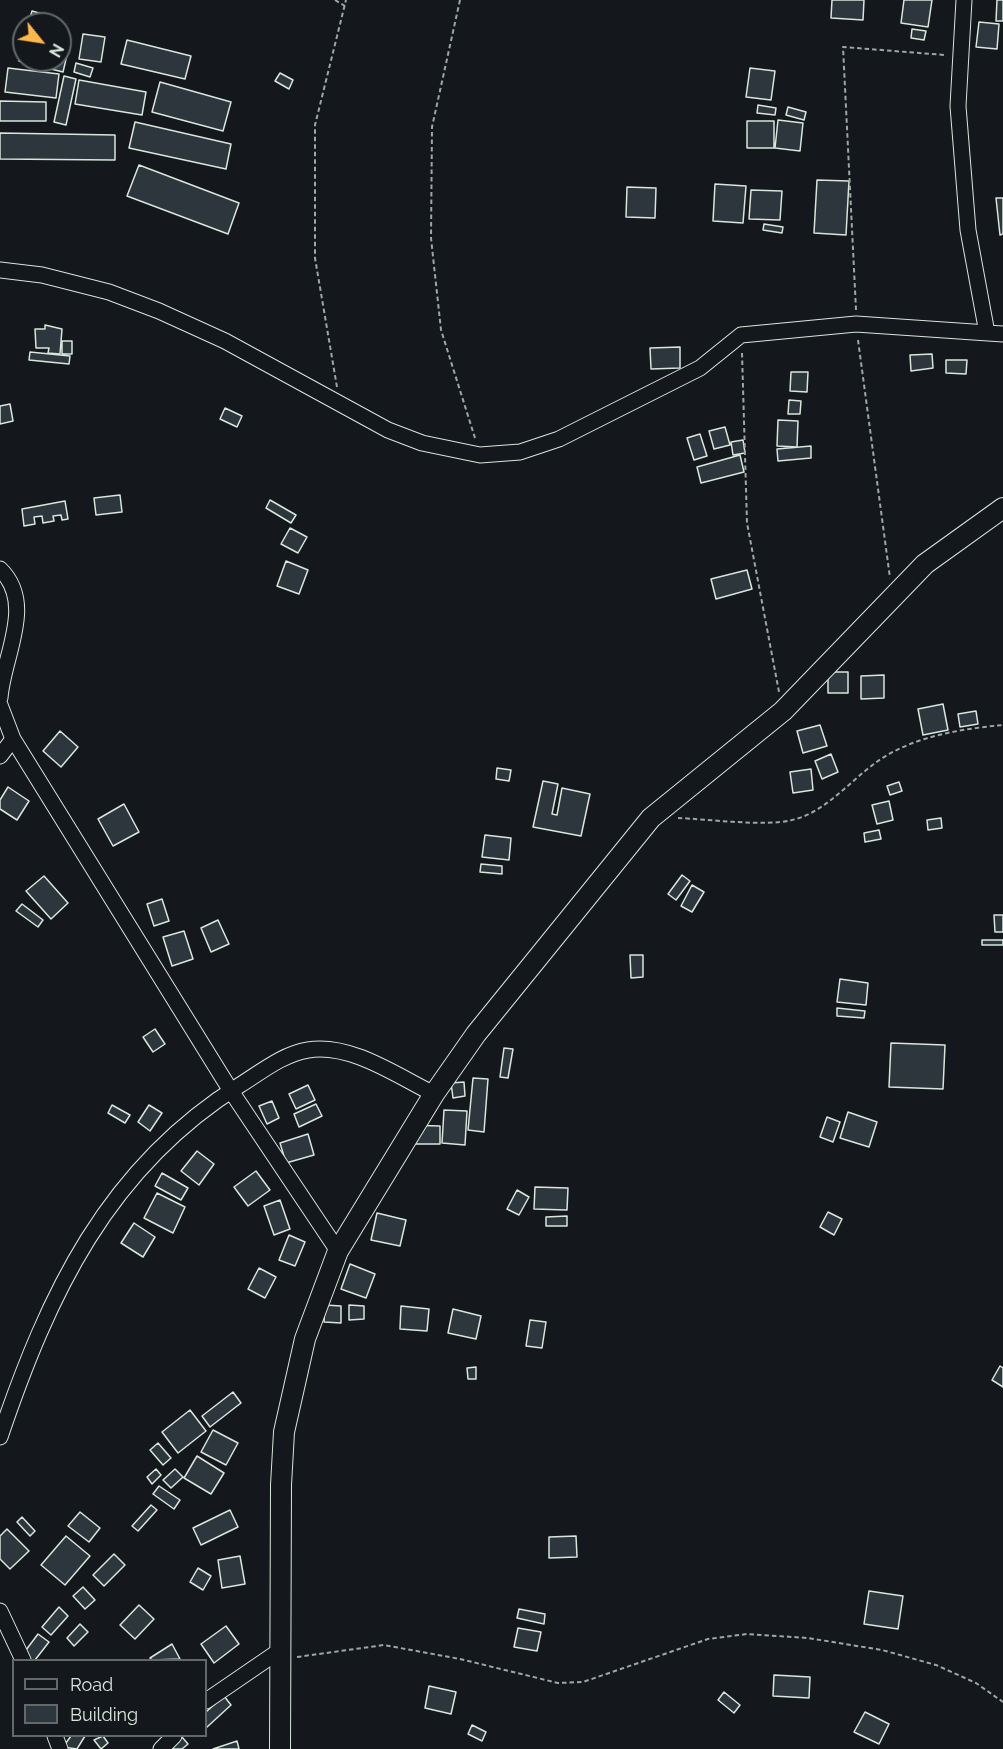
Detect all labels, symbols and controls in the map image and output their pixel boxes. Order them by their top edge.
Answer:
north arrow [12,12,72,72]
text: N [45,40,68,60]
legend [12,1659,207,1737]
text: Road [70,1674,113,1695]
text: Building [70,1704,138,1725]

